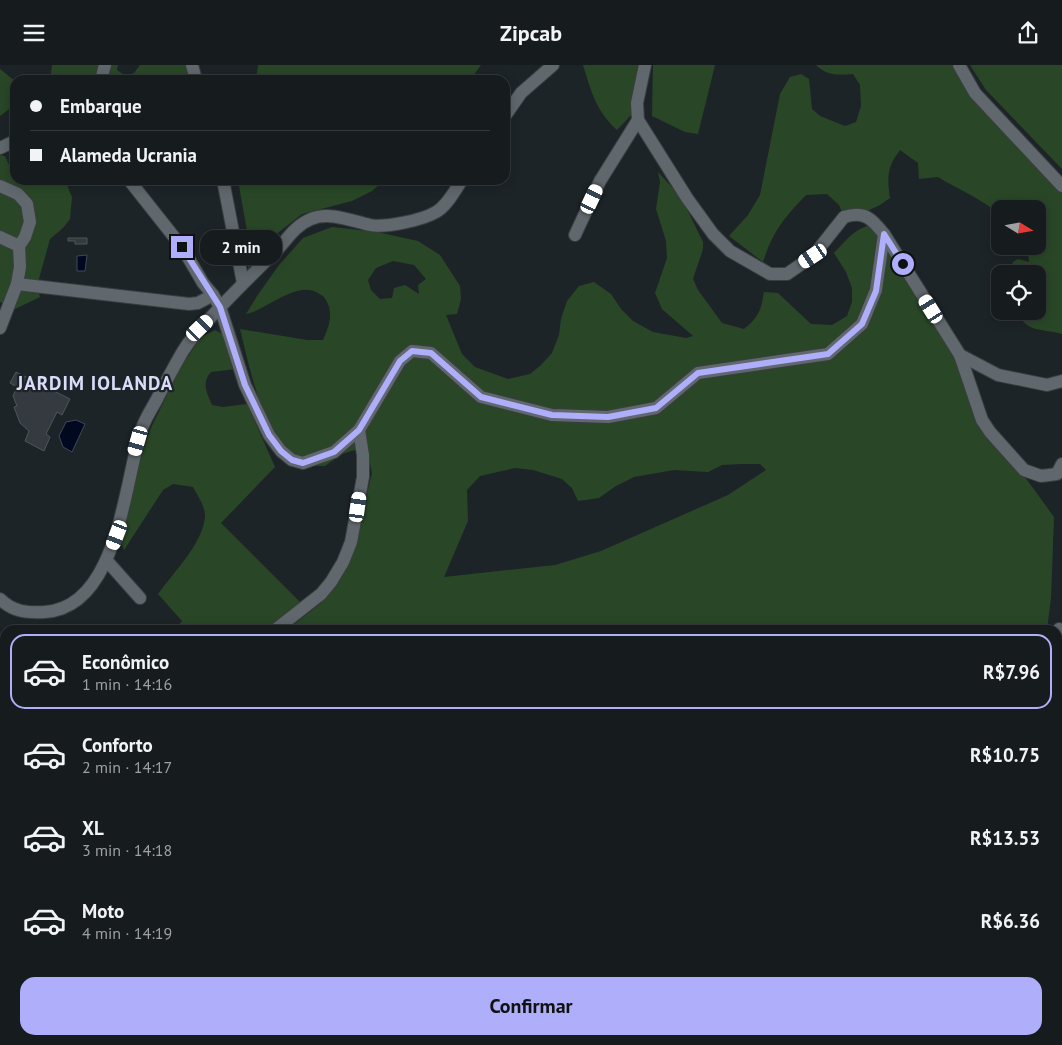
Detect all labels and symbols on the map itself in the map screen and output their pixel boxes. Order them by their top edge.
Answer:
car [578,182,605,216]
north arrow [991,200,1046,255]
callout: 2 min [200,229,282,265]
route end [171,236,193,258]
car [796,241,829,271]
route start [892,253,914,275]
car [916,292,945,326]
car [183,312,216,344]
district label: JARDIM IOLANDA [16,371,173,395]
car [126,425,149,457]
car [348,491,367,523]
car [104,518,129,552]

